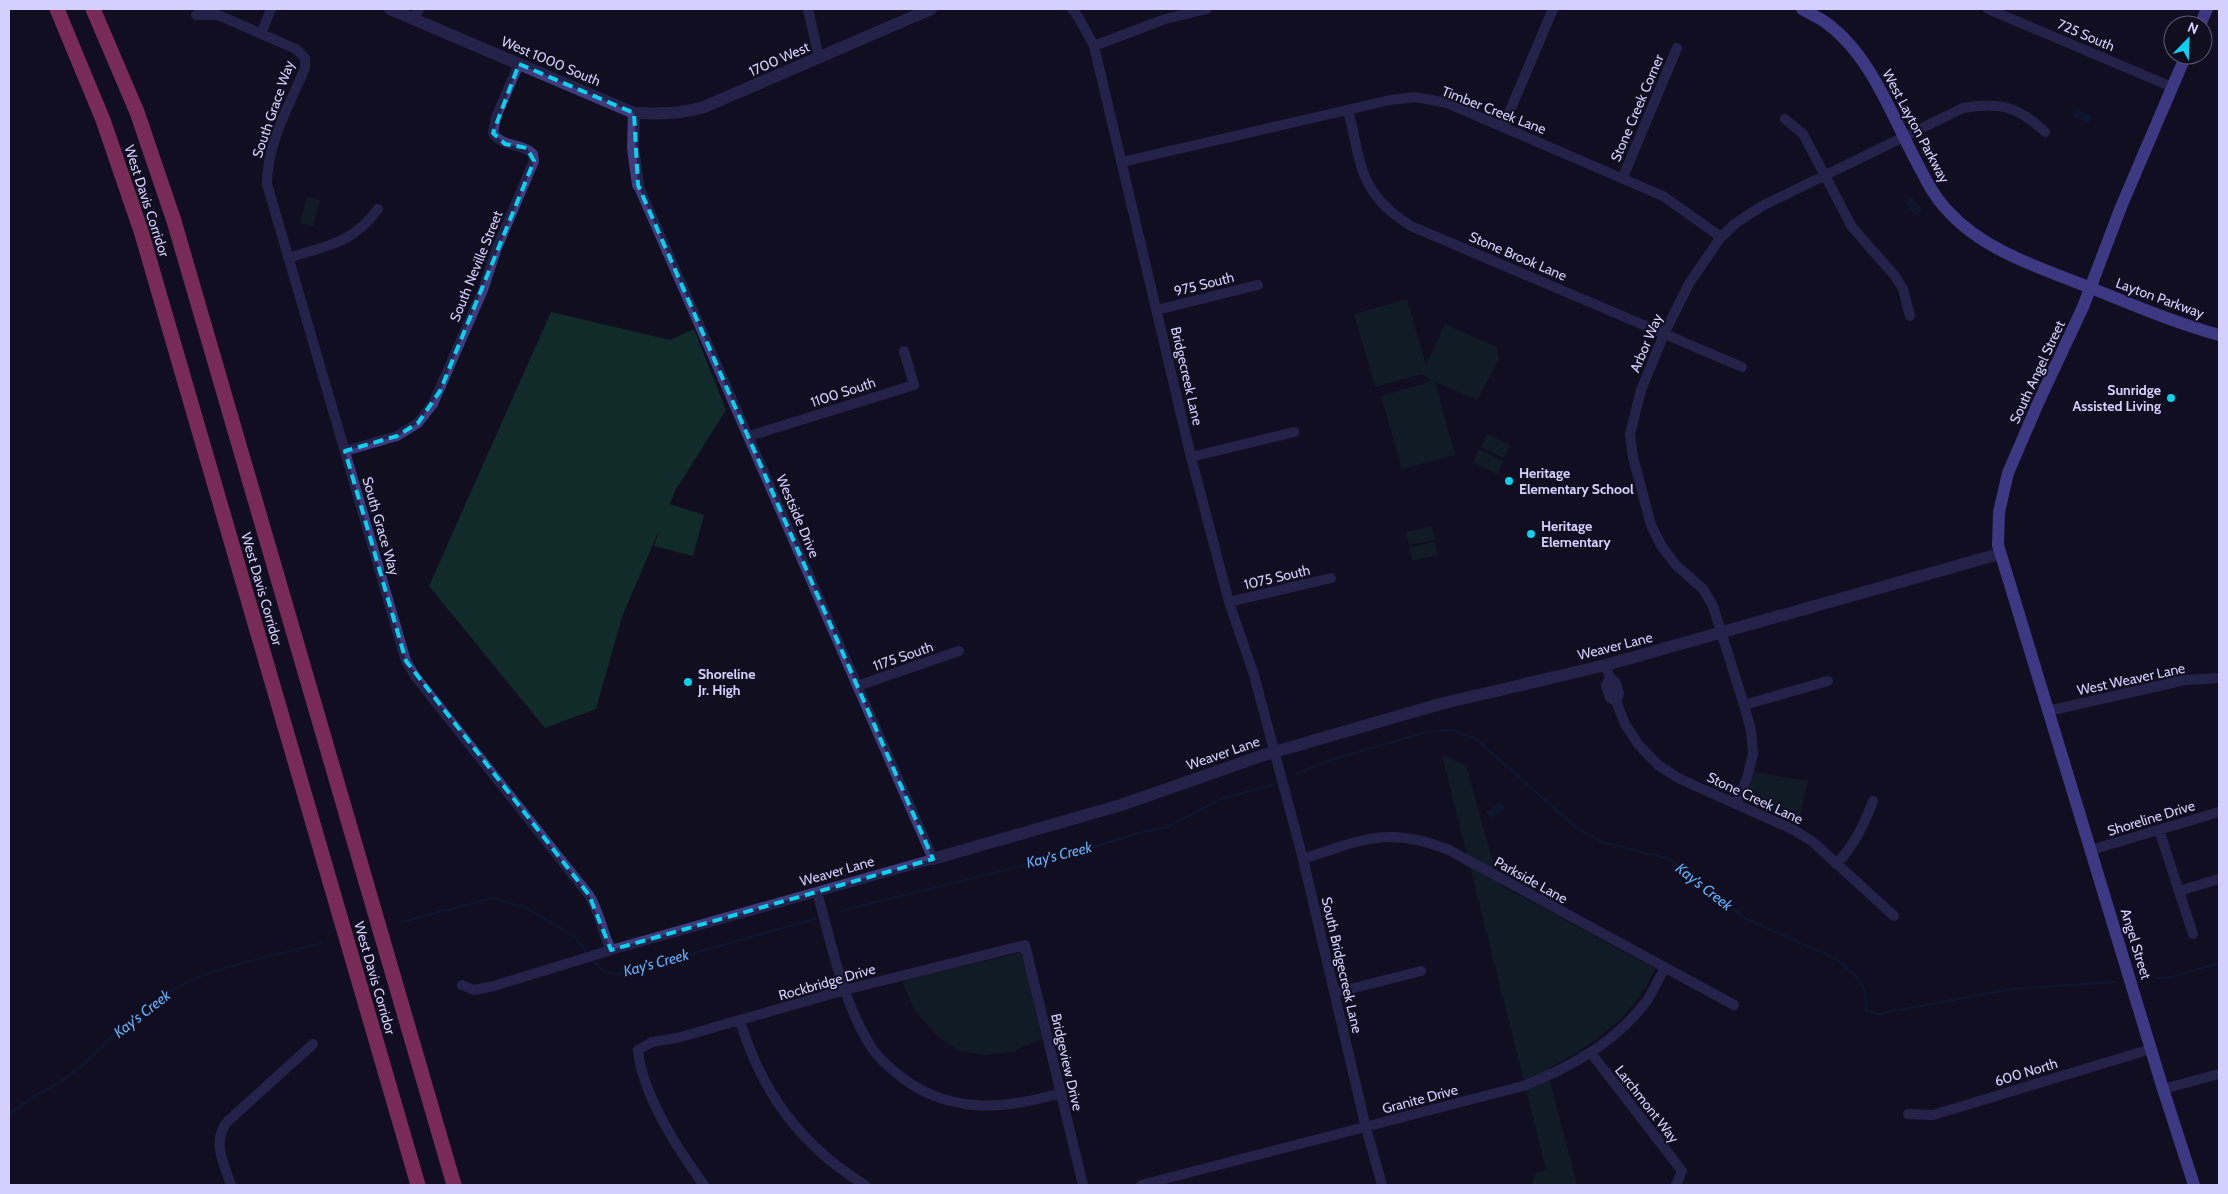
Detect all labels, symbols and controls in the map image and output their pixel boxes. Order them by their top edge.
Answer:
street label: 725 South [2055,15,2117,55]
north arrow [2163,15,2213,65]
text: N [2185,18,2201,38]
street label: West 1000 South [499,32,603,90]
street label: 1700 West [746,38,812,80]
street label: Stone Creek Corner [1606,51,1668,164]
street label: South Grace Way [248,58,298,160]
street label: West Layton Parkway [1878,66,1954,186]
street label: Timber Creek Lane [1439,82,1549,138]
street label: West Davis Corridor [120,143,174,260]
street label: South Neville Street [446,208,507,324]
street label: Stone Brook Lane [1466,227,1570,285]
street label: 975 South [1172,268,1236,300]
street label: Layton Parkway [2113,274,2207,322]
street label: Arbor Way [1626,311,1666,375]
street label: South Angel Street [2005,317,2069,426]
street label: Bridgecreek Lane [1167,325,1207,427]
street label: 1100 South [808,373,878,411]
place label: Sunridge Assisted Living [2073,381,2161,415]
marker: Sunridge Assisted Living [2165,392,2177,404]
place label: Heritage Elementary School [1519,464,1634,498]
street label: Westside Drive [772,472,824,560]
street label: South Grace Way [358,475,404,577]
marker: Heritage Elementary School [1503,475,1515,487]
place label: Heritage Elementary [1541,517,1611,551]
marker: Heritage Elementary [1525,528,1537,540]
street label: West Davis Corridor [237,530,287,648]
street label: 1075 South [1242,561,1312,593]
street label: Weaver Lane [1576,628,1654,664]
street label: 1175 South [871,637,935,675]
street label: West Weaver Lane [2075,659,2187,699]
place label: Shoreline Jr. High [697,665,755,699]
marker: Shoreline Jr. High [682,676,694,688]
street label: Weaver Lane [1184,732,1262,774]
street label: Stone Creek Lane [1704,768,1806,828]
street label: Shoreline Drive [2105,796,2197,840]
water label: Kay's Creek [1024,838,1094,872]
street label: Weaver Lane [798,852,876,890]
street label: Parkside Lane [1491,853,1571,907]
water label: Kay's Creek [1672,859,1736,915]
street label: South Bridgecreek Lane [1318,895,1366,1035]
street label: Angel Street [2117,906,2155,982]
street label: West Davis Corridor [350,919,400,1037]
water label: Kay's Creek [621,946,691,980]
street label: Rockbridge Drive [776,960,878,1004]
water label: Kay's Creek [110,986,174,1042]
street label: Bridgeview Drive [1047,1012,1087,1112]
street label: 600 North [1992,1054,2060,1090]
street label: Larchmont Way [1611,1062,1683,1146]
street label: Granite Drive [1380,1080,1460,1118]

